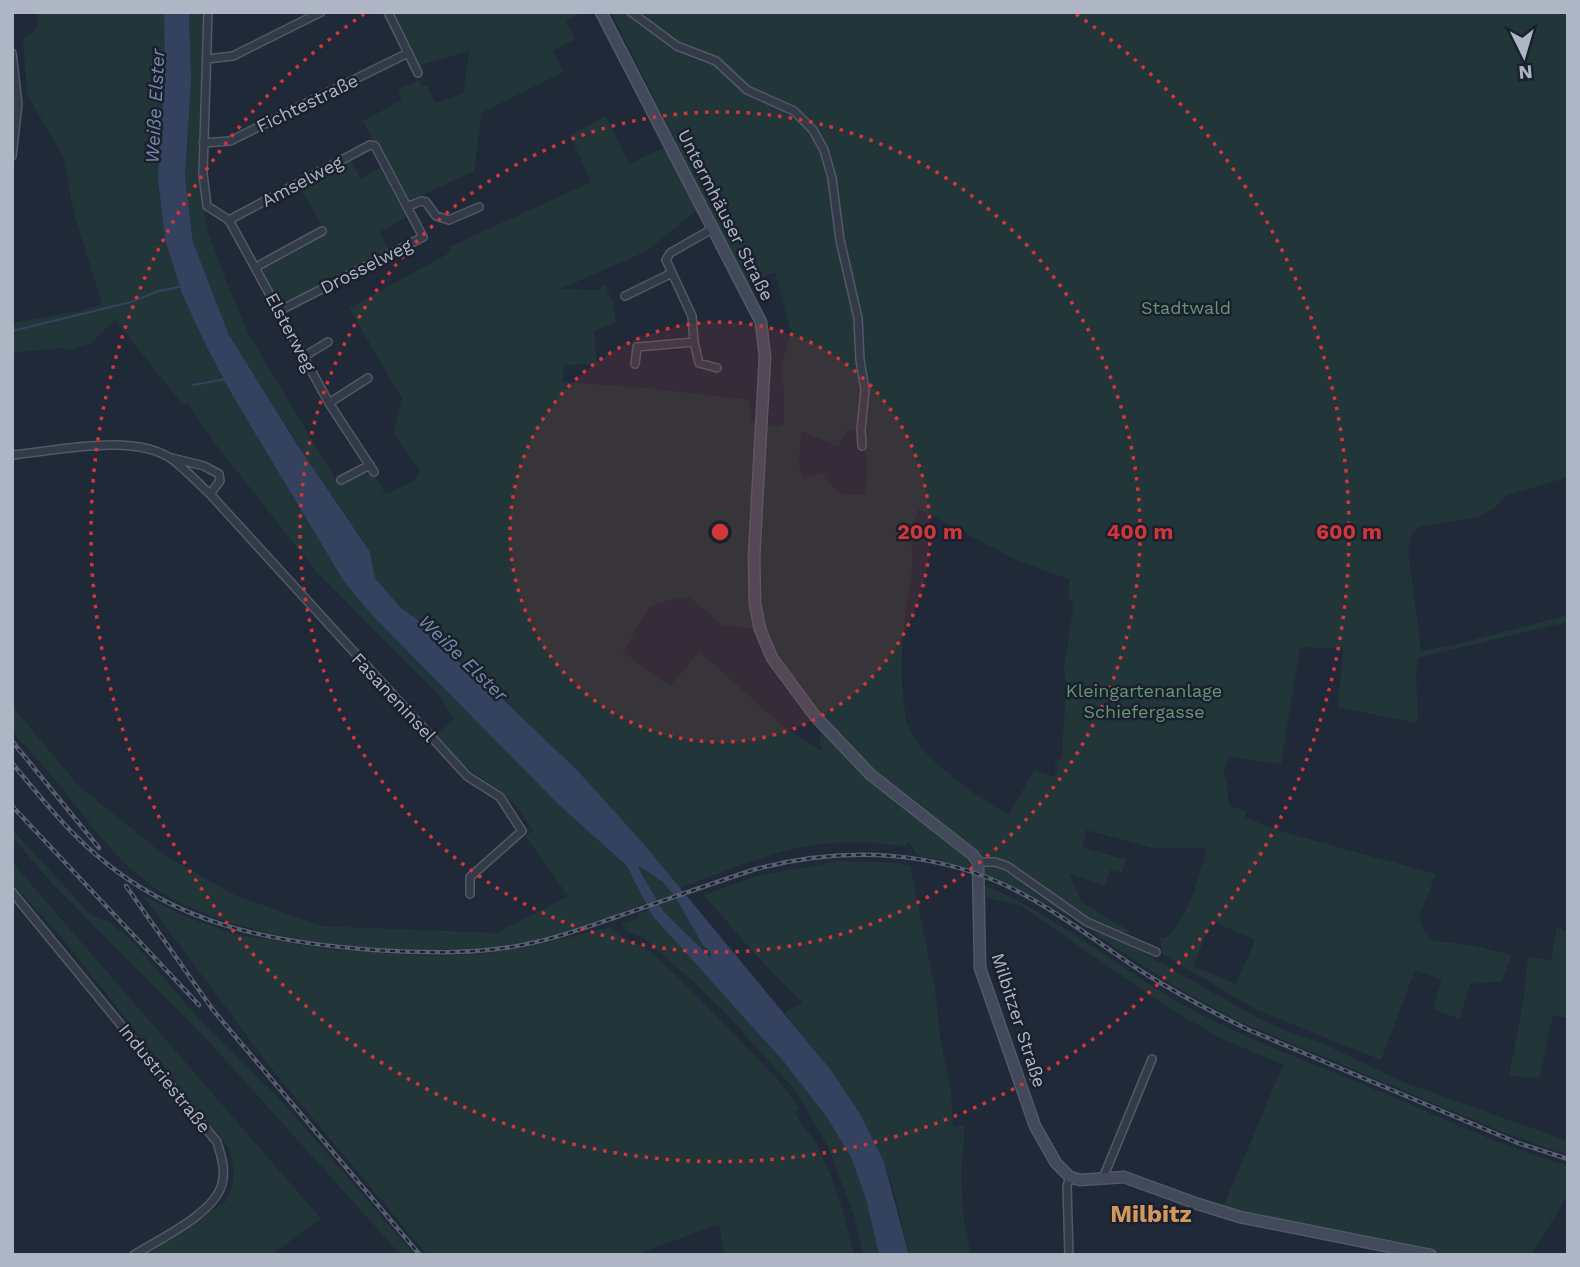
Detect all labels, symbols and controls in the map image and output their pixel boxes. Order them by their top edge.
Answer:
north arrow [1489,21,1559,91]
water label: Weiße Elster [141,47,170,164]
text: N [1517,60,1533,85]
street label: Fichtestraße [253,69,361,137]
street label: Untermhäuser Straße [674,126,778,304]
street label: Amselweg [258,151,347,211]
street label: Drosselweg [317,234,416,298]
street label: Elsterweg [261,289,321,375]
park label: Stadtwald [1141,297,1231,318]
text: 200 m [897,519,963,544]
text: 400 m [1107,519,1173,544]
text: 600 m [1316,519,1382,544]
centre of rings [708,520,732,544]
water label: Weiße Elster [414,610,513,707]
street label: Fasaneninsel [347,648,441,746]
park label: Kleingartenanlage Schiefergasse [1066,680,1222,722]
street label: Milbitzer Straße [987,950,1051,1090]
street label: Industriestraße [115,1019,215,1137]
district label: Milbitz [1110,1200,1192,1228]

